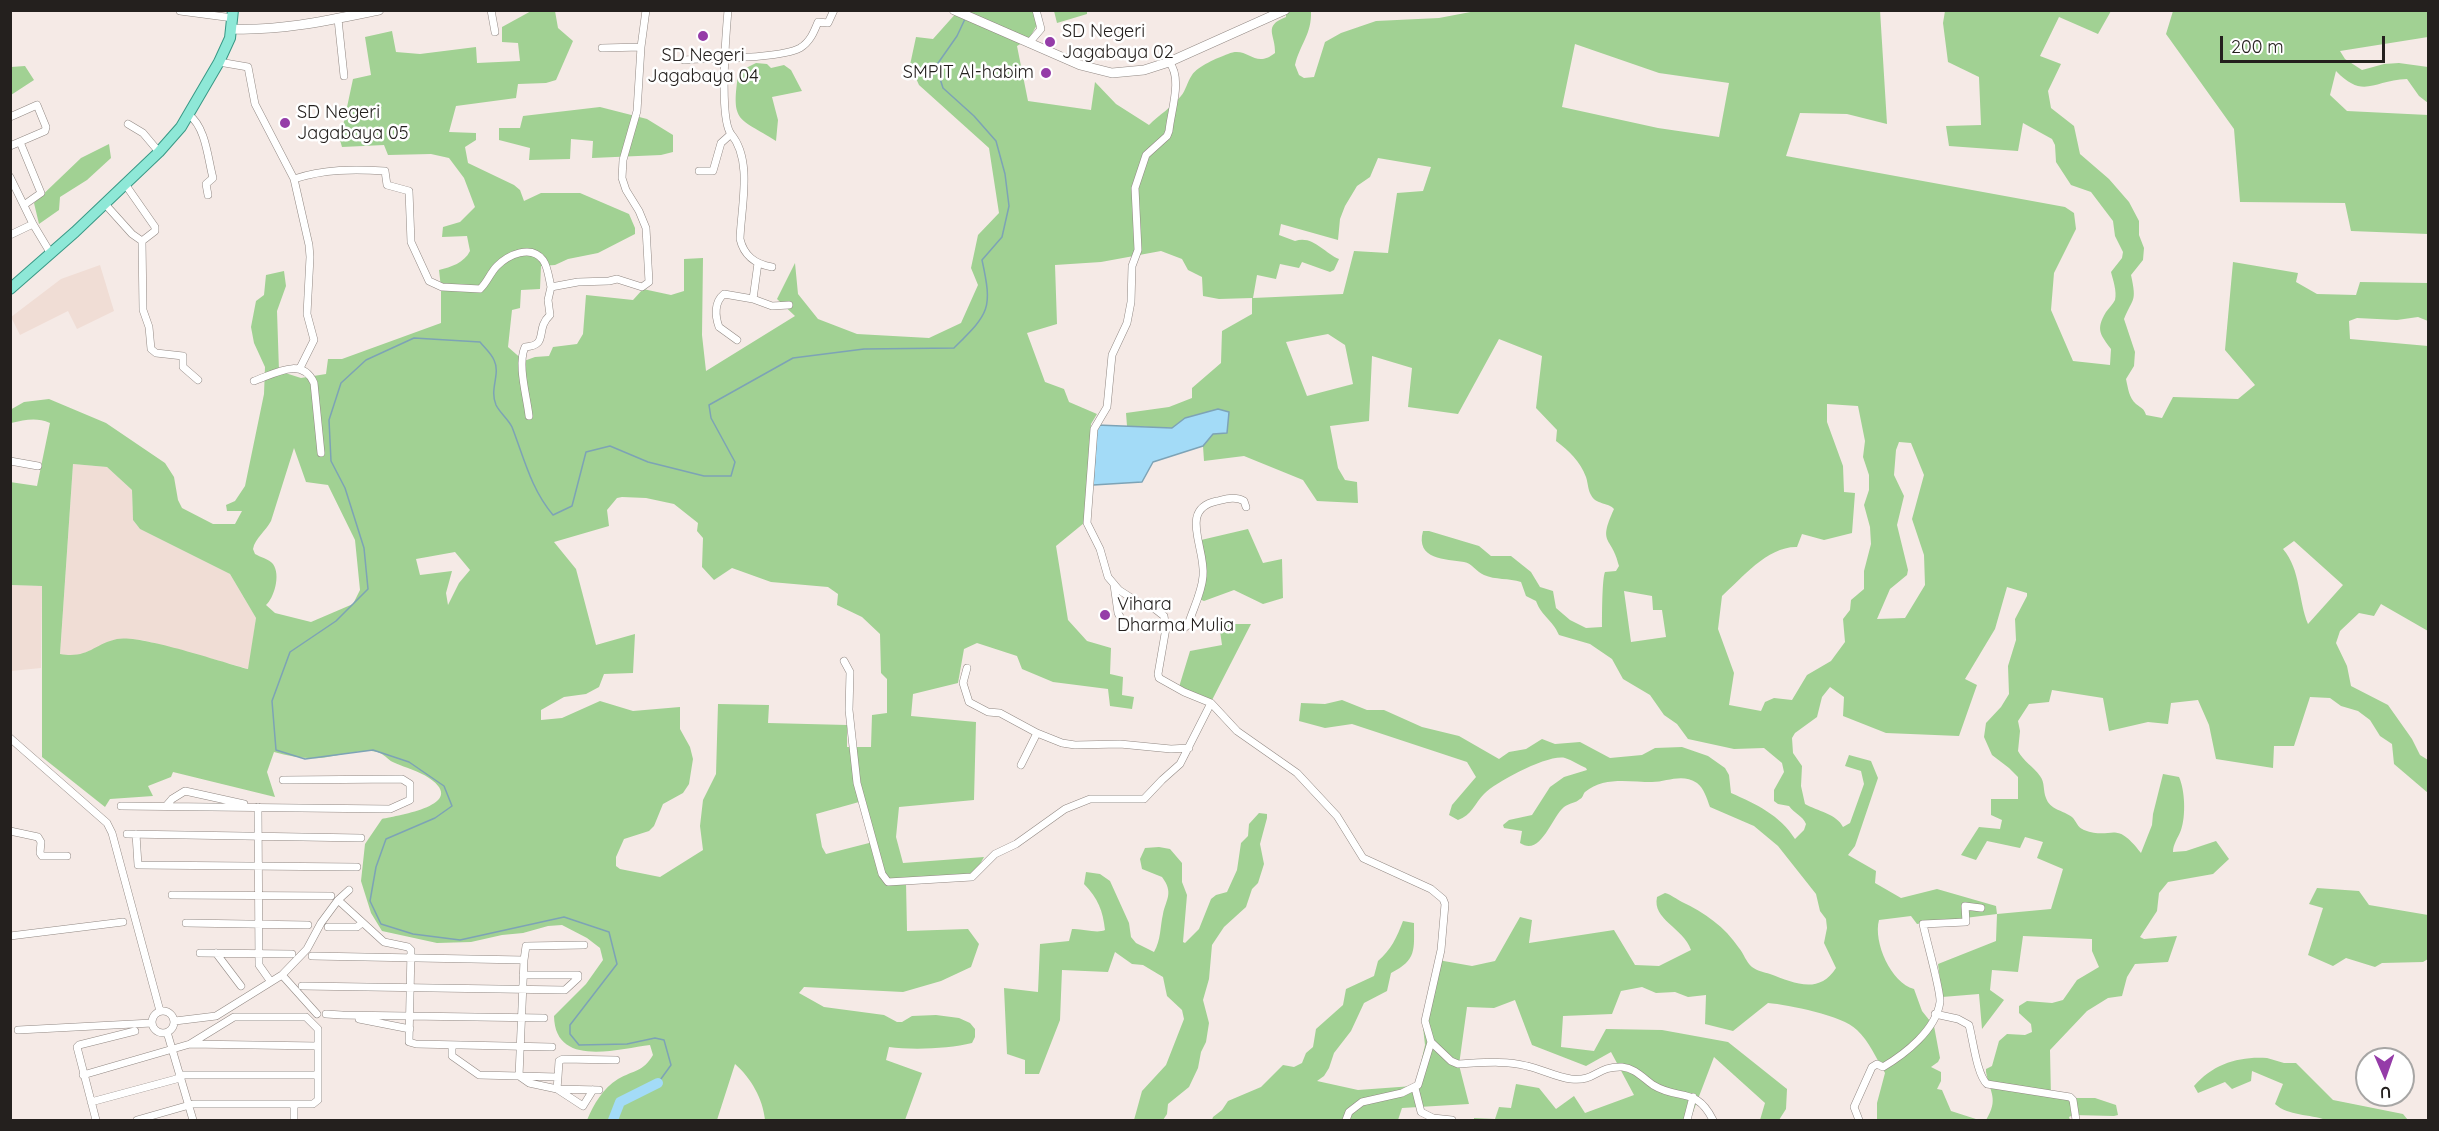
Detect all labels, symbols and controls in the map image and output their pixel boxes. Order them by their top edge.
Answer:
place label: SD Negeri Jagabaya 02 [1062,21,1174,63]
scale bar [2223,24,2388,62]
marker: SD Negeri Jagabaya 04 [696,29,710,43]
marker: SD Negeri Jagabaya 02 [1043,35,1057,49]
text: 200 m [2231,35,2284,58]
place label: SD Negeri Jagabaya 04 [647,45,759,88]
place label: SMPIT Al-habim [903,62,1034,84]
marker: SMPIT Al-habim [1039,66,1053,80]
place label: SD Negeri Jagabaya 05 [297,102,409,144]
marker: SD Negeri Jagabaya 05 [278,116,292,130]
place label: Vihara Dharma Mulia [1117,594,1234,636]
marker: Vihara Dharma Mulia [1098,608,1112,622]
north arrow [2355,1047,2415,1107]
text: U [2380,1083,2392,1103]

